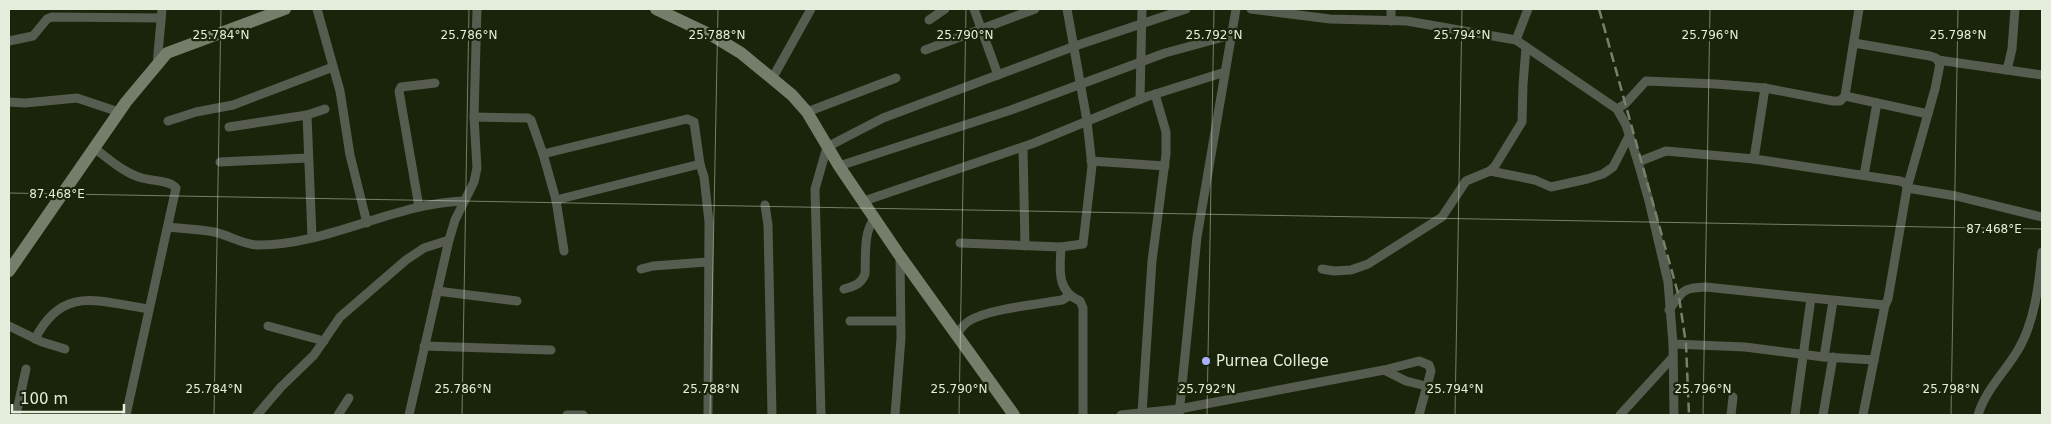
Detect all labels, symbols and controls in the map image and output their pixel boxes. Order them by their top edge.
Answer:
text: 25.784°N [193,28,249,42]
text: 25.786°N [441,28,497,42]
text: 25.788°N [689,28,745,42]
text: 25.790°N [937,28,993,42]
text: 25.792°N [1186,28,1242,42]
text: 25.794°N [1434,28,1490,42]
text: 25.796°N [1682,28,1738,42]
text: 25.798°N [1930,28,1986,42]
text: 87.468°E [29,187,85,201]
text: 87.468°E [1966,222,2022,236]
place label: Purnea College [1216,352,1329,370]
marker: Purnea College [1200,355,1212,367]
scale bar [12,382,125,414]
text: 25.784°N [186,382,242,396]
text: 25.786°N [435,382,491,396]
text: 25.788°N [683,382,739,396]
text: 25.790°N [931,382,987,396]
text: 25.792°N [1179,382,1235,396]
text: 25.794°N [1427,382,1483,396]
text: 25.796°N [1675,382,1731,396]
text: 25.798°N [1923,382,1979,396]
text: 100 m [20,390,68,408]

